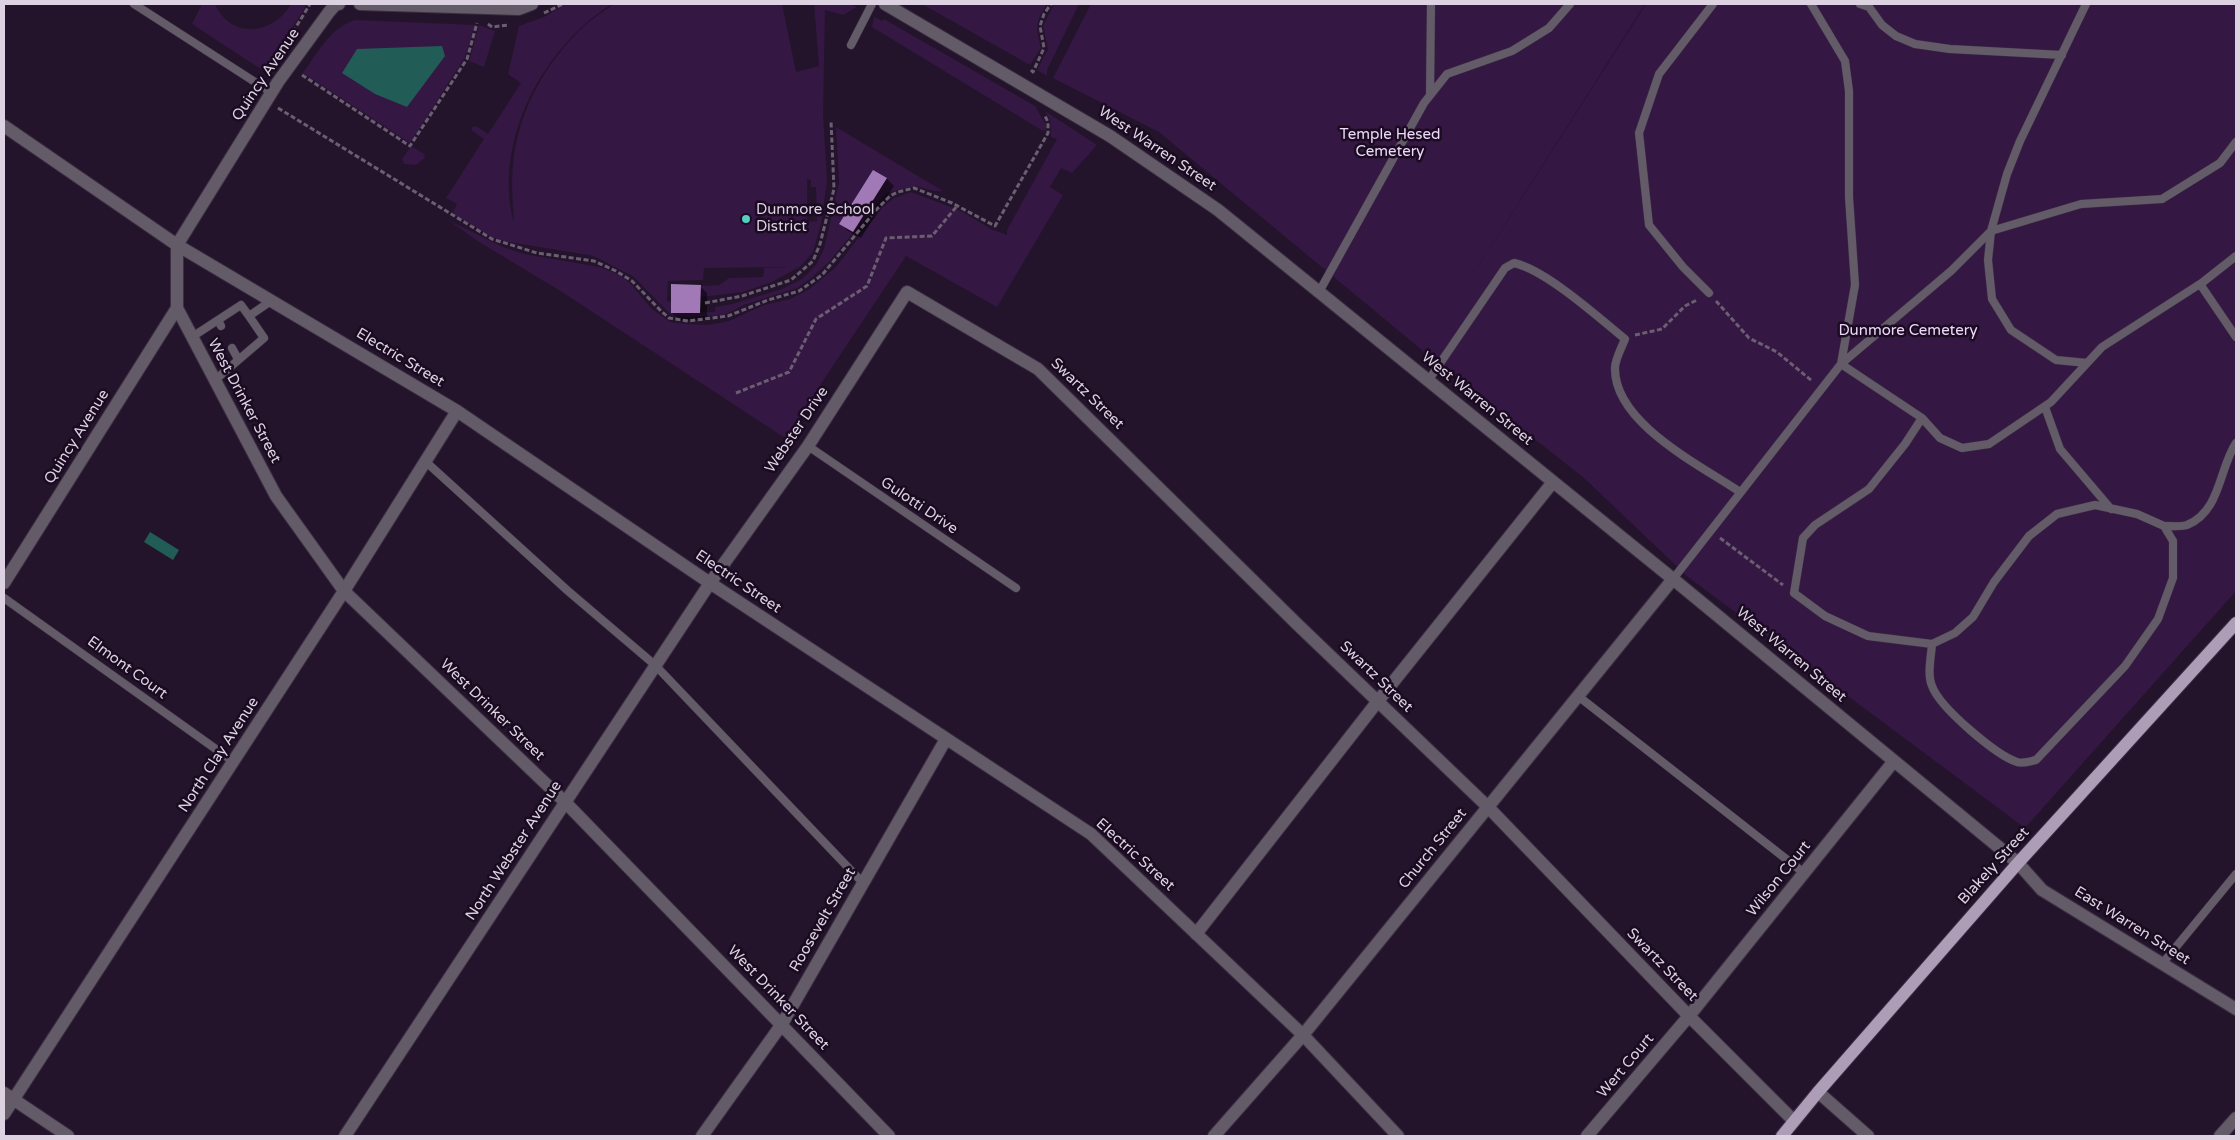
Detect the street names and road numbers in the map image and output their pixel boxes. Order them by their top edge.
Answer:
street label: Quincy Avenue [228,25,304,125]
street label: West Warren Street [1095,103,1219,195]
street label: Electric Street [353,325,447,391]
street label: West Drinker Street [204,336,284,466]
street label: West Warren Street [1418,348,1536,450]
street label: Swartz Street [1047,355,1127,433]
street label: Webster Drive [761,383,833,477]
street label: Quincy Avenue [41,387,113,487]
street label: Gulotti Drive [877,474,961,538]
street label: Electric Street [692,547,784,617]
street label: West Warren Street [1732,604,1850,706]
street label: Elmont Court [83,633,171,703]
street label: Swartz Street [1336,638,1416,716]
street label: West Drinker Street [436,655,548,765]
street label: North Clay Avenue [175,694,263,816]
street label: North Webster Avenue [462,778,566,924]
street label: Church Street [1395,805,1471,893]
street label: Electric Street [1092,815,1178,895]
street label: Blakely Street [1955,824,2033,908]
street label: Wilson Court [1743,838,1815,920]
street label: Roosevelt Street [786,865,860,975]
street label: East Warren Street [2071,883,2193,969]
street label: Swartz Street [1623,925,1701,1005]
street label: West Drinker Street [723,942,833,1054]
street label: Wert Court [1594,1030,1658,1102]

